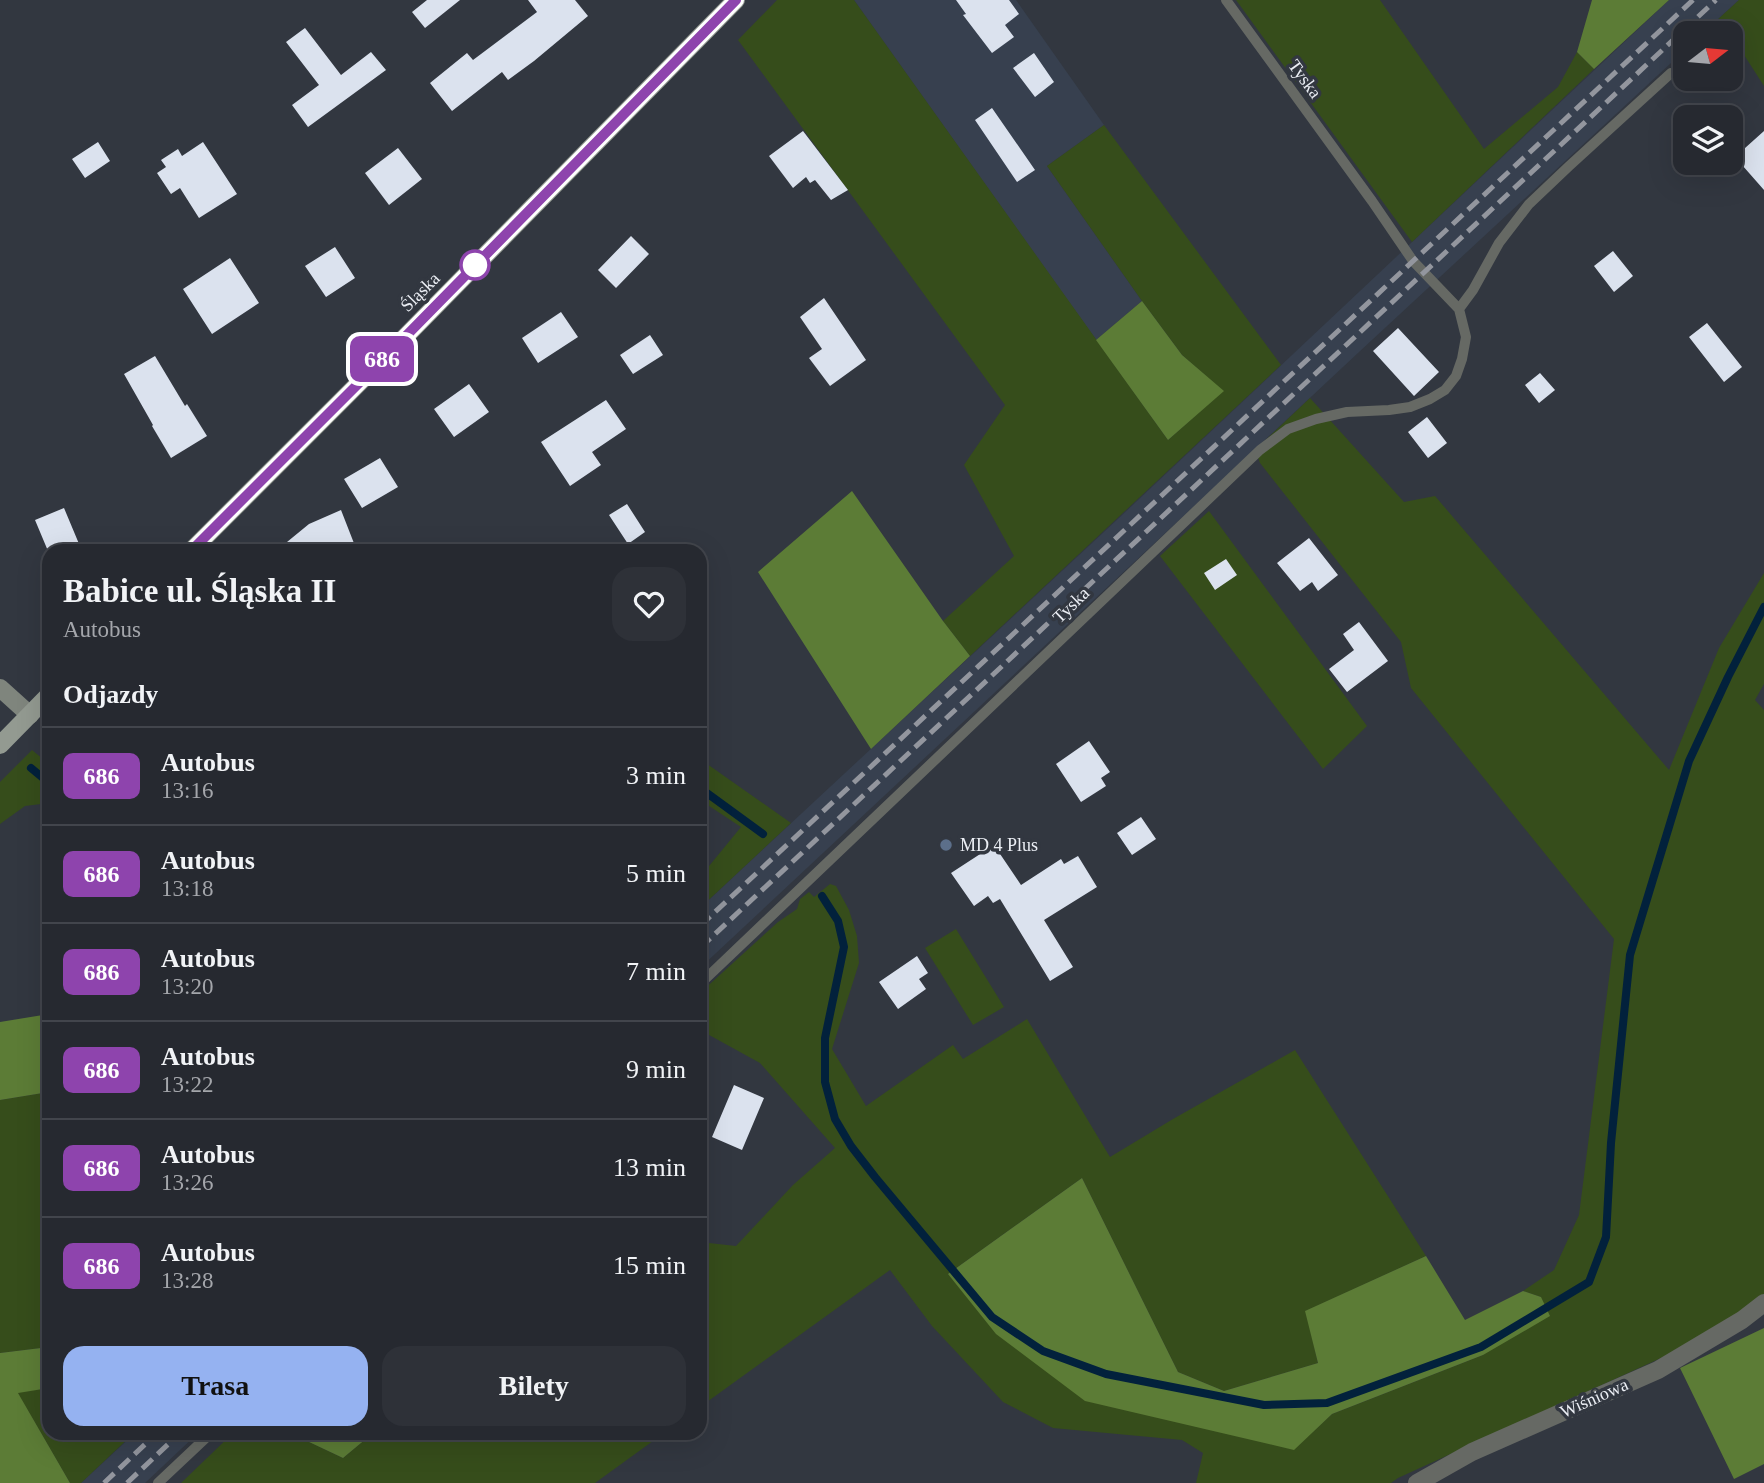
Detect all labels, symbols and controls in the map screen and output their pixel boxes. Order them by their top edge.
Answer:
north arrow [1673,21,1743,91]
map controls [1673,21,1743,175]
street label: Tyska [1284,56,1326,102]
button: layers [1673,105,1743,175]
unlabelled marker [460,250,490,280]
street label: Śląska [396,268,444,316]
line badge: 686 [342,336,422,382]
text: 686 [364,346,400,372]
button: heart [612,567,686,641]
text: Babice ul. Śląska II [63,573,336,609]
street label: Tyska [1049,583,1093,627]
text: Autobus [63,617,141,642]
text: Odjazdy [63,680,158,709]
text: Autobus [161,748,255,777]
text: 3 min [626,761,686,790]
text: 686 [84,763,120,789]
text: 13:16 [161,778,213,803]
place label: MD 4 Plus [960,835,1038,855]
marker: MD 4 Plus [938,837,954,853]
text: Autobus [161,846,255,875]
text: 5 min [626,859,686,888]
text: 686 [84,861,120,887]
text: 13:18 [161,876,213,901]
text: Autobus [161,944,255,973]
text: 7 min [626,957,686,986]
text: 686 [84,959,120,985]
text: 13:20 [161,974,213,999]
text: Autobus [161,1042,255,1071]
text: 9 min [626,1055,686,1084]
text: 686 [84,1057,120,1083]
text: 13:22 [161,1072,213,1097]
text: Autobus [161,1140,255,1169]
text: 13 min [613,1153,686,1182]
text: 686 [84,1155,120,1181]
text: 13:26 [161,1170,213,1195]
text: Autobus [161,1238,255,1267]
text: 15 min [613,1251,686,1280]
text: 686 [84,1253,120,1279]
text: 13:28 [161,1268,213,1293]
button: Trasa [63,1346,368,1426]
button: Bilety [382,1346,686,1426]
street label: Wiśniowa [1557,1374,1631,1422]

